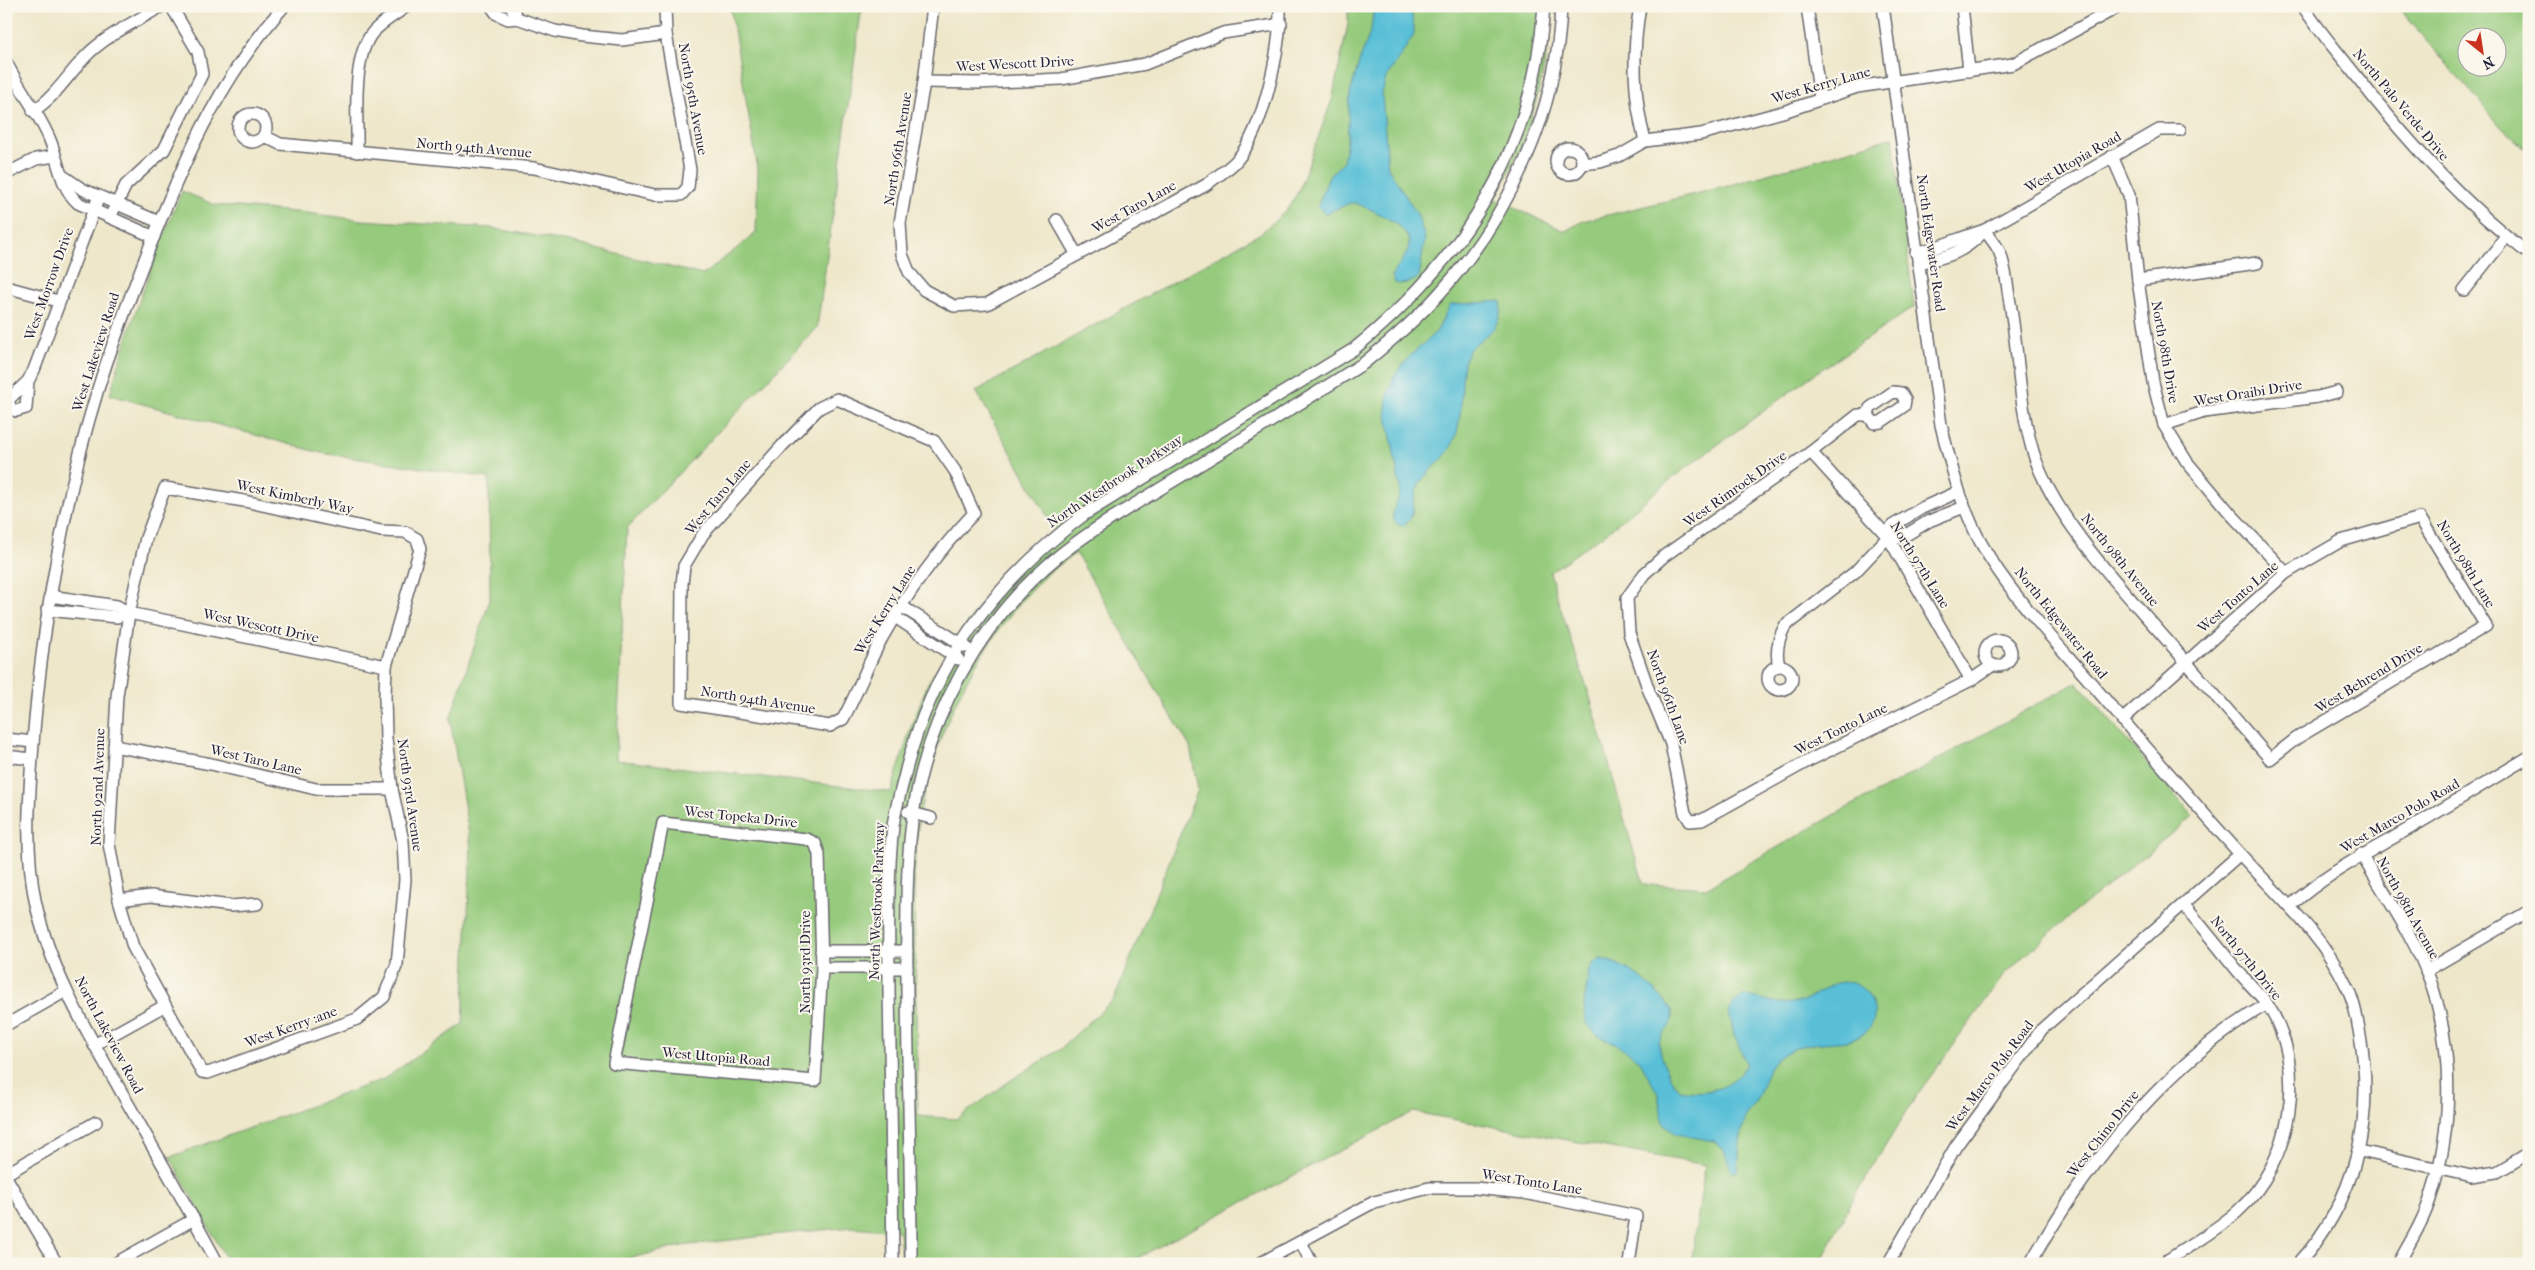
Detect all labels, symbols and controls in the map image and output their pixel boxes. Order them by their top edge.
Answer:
north arrow [2458,28,2508,78]
street label: North 95th Avenue [675,42,711,157]
street label: North Palo Verde Drive [2349,46,2453,164]
street label: West Wescott Drive [955,52,1075,76]
text: N [2479,53,2497,73]
street label: West Kerry Lane [1769,63,1872,108]
street label: North 96th Avenue [881,91,915,207]
street label: West Utopia Road [2021,127,2124,197]
street label: North 94th Avenue [416,134,532,162]
street label: North Edgewater Road [1913,173,1949,313]
street label: West Taro Lane [1088,177,1179,238]
street label: West Morrow Drive [20,225,77,344]
street label: West Lakeview Road [68,290,123,415]
street label: North 98th Drive [2148,299,2182,405]
street label: West Oraibi Drive [2192,376,2303,410]
street label: North Westbrook Parkway [1044,430,1187,531]
street label: West Rimrock Drive [1679,447,1790,532]
street label: West Taro Lane [681,456,755,539]
street label: West Kimberly Way [234,476,356,518]
street label: North 98th Avenue [2077,510,2163,610]
street label: North 98th Lane [2433,517,2499,611]
street label: North 97th Lane [1887,518,1954,612]
street label: West Tonto Lane [2194,557,2282,637]
street label: West Kerry Lane [850,562,919,659]
street label: North Edgewater Road [2011,564,2111,682]
street label: West Wescott Drive [200,605,321,647]
street label: West Behrend Drive [2311,639,2426,717]
street label: North 96th Lane [1643,647,1693,747]
street label: North 94th Avenue [699,683,817,717]
street label: West Tonto Lane [1791,699,1890,759]
street label: North 92nd Avenue [87,728,109,846]
street label: North 93rd Avenue [394,737,426,853]
street label: West Taro Lane [208,741,304,779]
street label: West Marco Polo Road [2337,775,2463,857]
street label: West Topeka Drive [683,803,798,831]
street label: North Westbrook Parkway [866,821,888,980]
street label: North 98th Avenue [2373,854,2443,962]
street label: North 93rd Drive [797,910,814,1013]
street label: North 97th Drive [2207,912,2285,1004]
street label: North Lakeview Road [71,973,147,1097]
street label: West Kerry :ane [242,1002,340,1052]
street label: West Marco Polo Road [1942,1017,2037,1136]
street label: West Utopia Road [660,1044,771,1070]
street label: West Chino Drive [2063,1087,2143,1182]
street label: West Tonto Lane [1480,1166,1583,1198]

